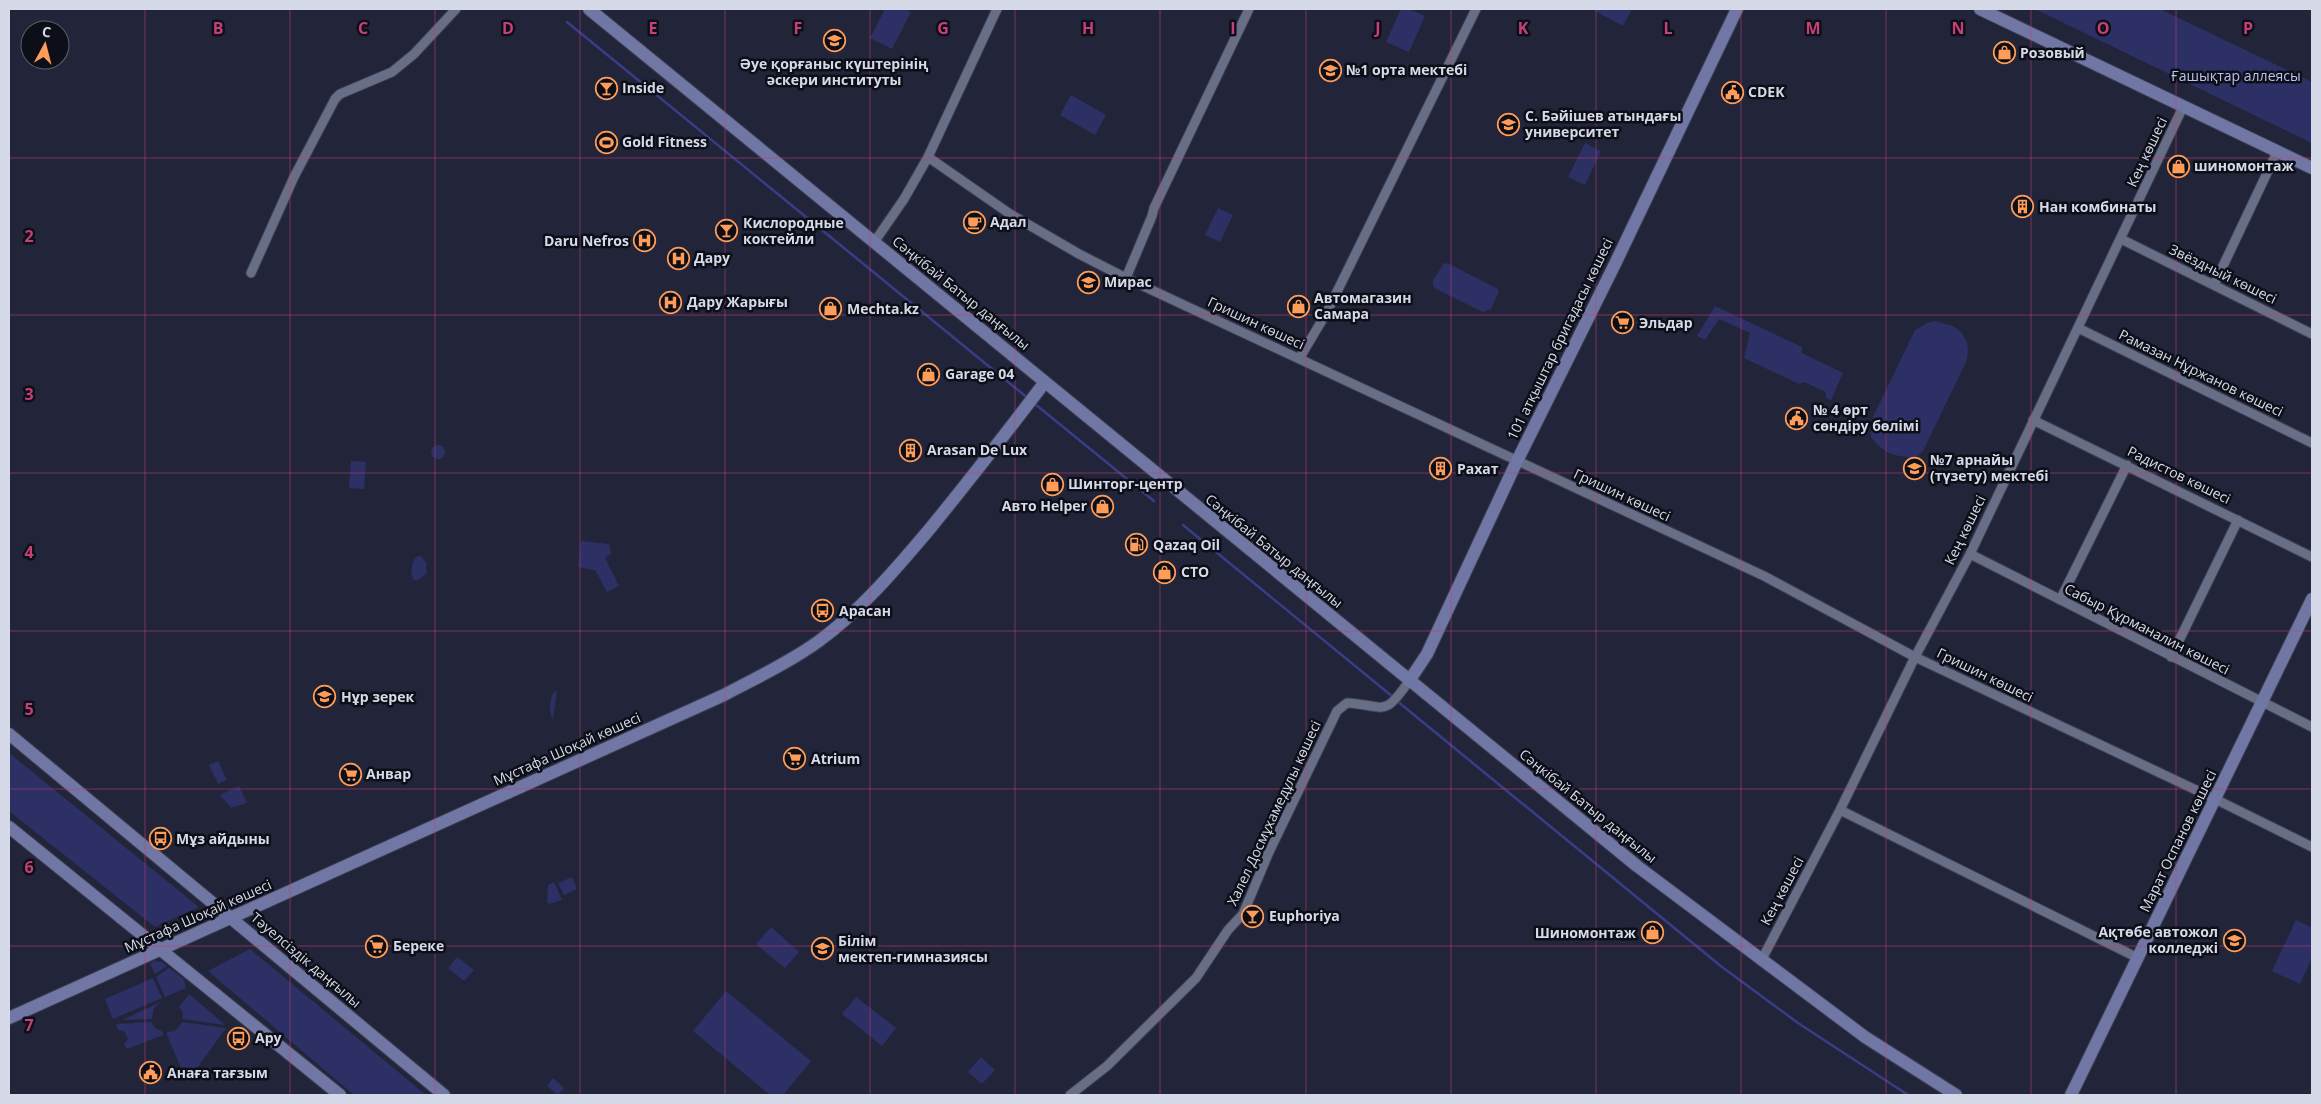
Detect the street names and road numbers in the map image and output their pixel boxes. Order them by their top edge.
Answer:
street label: Кең көшесі [2122,114,2171,190]
street label: Сәңкібай Батыр даңғылы [889,231,1034,354]
street label: 101 атқыштар бригадасы көшесі [1502,235,1617,443]
street label: Звёздный көшесі [2166,239,2280,308]
street label: Гришин көшесі [1205,292,1308,353]
street label: Рамазан Нұржанов көшесі [2116,324,2286,421]
street label: Радистов көшесі [2124,441,2234,508]
street label: Гришин көшесі [1571,464,1674,525]
street label: Сәңкібай Батыр даңғылы [1202,489,1347,612]
street label: Кең көшесі [1939,492,1990,568]
street label: Сабыр Құрманалин көшесі [2061,579,2233,679]
street label: Гришин көшесі [1934,643,2036,706]
street label: Мұстафа Шоқай көшесі [490,708,643,790]
street label: Халел Досмұхамедұлы көшесі [1222,717,1325,908]
street label: Сәңкібай Батыр даңғылы [1516,744,1661,867]
street label: Марат Оспанов көшесі [2135,766,2220,915]
street label: Кең көшесі [1755,853,1808,928]
street label: Мұстафа Шоқай көшесі [121,875,274,957]
street label: Тәуелсіздік даңғылы [247,908,365,1011]

